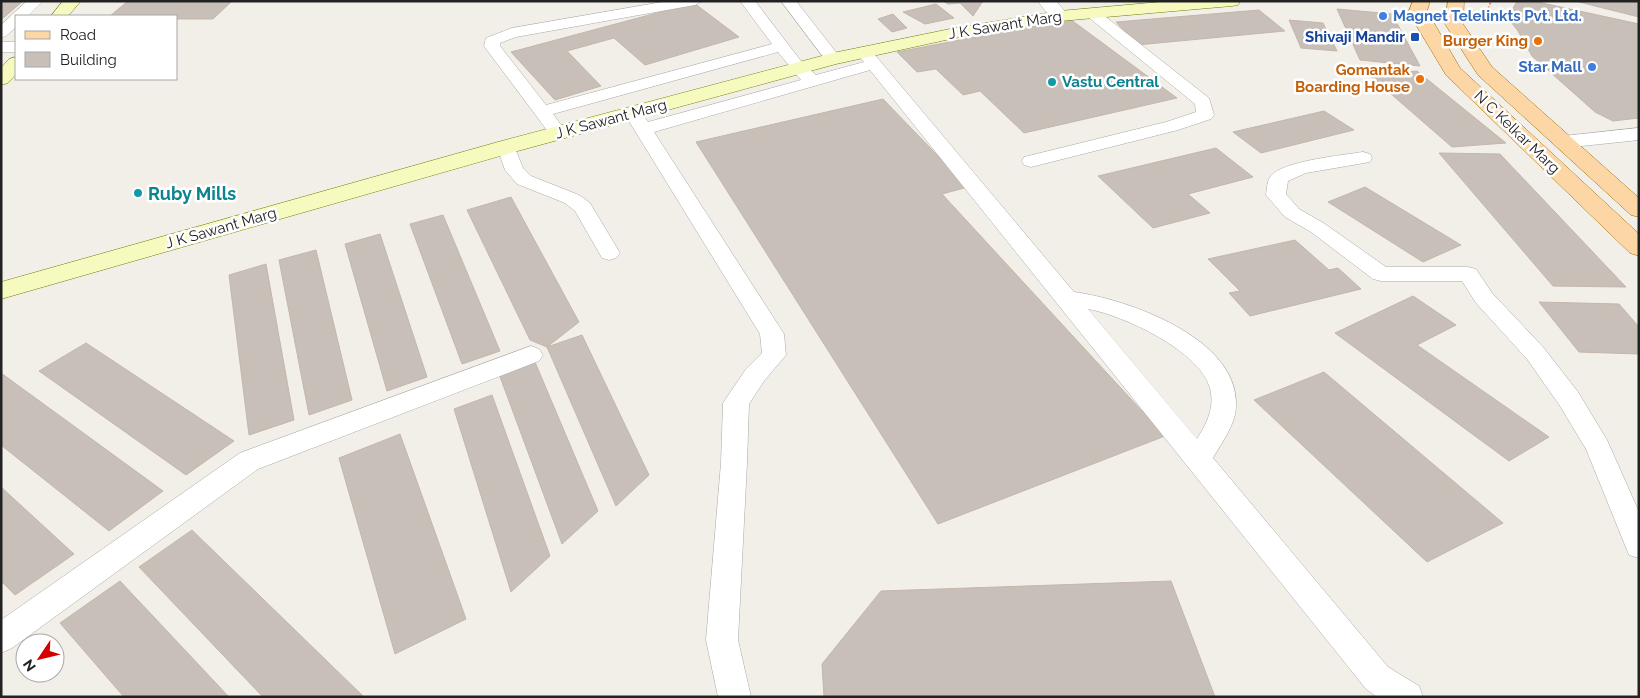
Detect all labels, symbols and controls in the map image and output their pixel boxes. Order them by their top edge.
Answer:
street label: J K Sawant Marg [947,7,1063,43]
place label: Magnet Telelinkts Pvt. Ltd. [1393,7,1582,25]
marker: Magnet Telelinkts Pvt. Ltd. [1377,10,1389,22]
legend [15,15,178,80]
text: Road [60,26,96,44]
place label: Shivaji Mandir [1305,28,1405,46]
marker: Shivaji Mandir [1409,31,1421,43]
place label: Burger King [1443,32,1528,50]
marker: Burger King [1532,35,1544,47]
text: Building [60,51,117,69]
place label: Star Mall [1519,58,1582,76]
place label: Gomantak Boarding House [1295,61,1411,96]
marker: Star Mall [1586,61,1598,73]
place label: Vastu Central [1062,73,1159,91]
marker: Gomantak Boarding House [1414,73,1426,85]
marker: Vastu Central [1046,76,1058,88]
street label: N C Kelkar Marg [1470,87,1564,177]
street label: J K Sawant Marg [553,95,669,143]
place label: Ruby Mills [148,183,236,204]
marker: Ruby Mills [132,187,144,199]
street label: J K Sawant Marg [163,204,279,252]
north arrow [15,633,65,683]
text: N [20,656,39,674]

